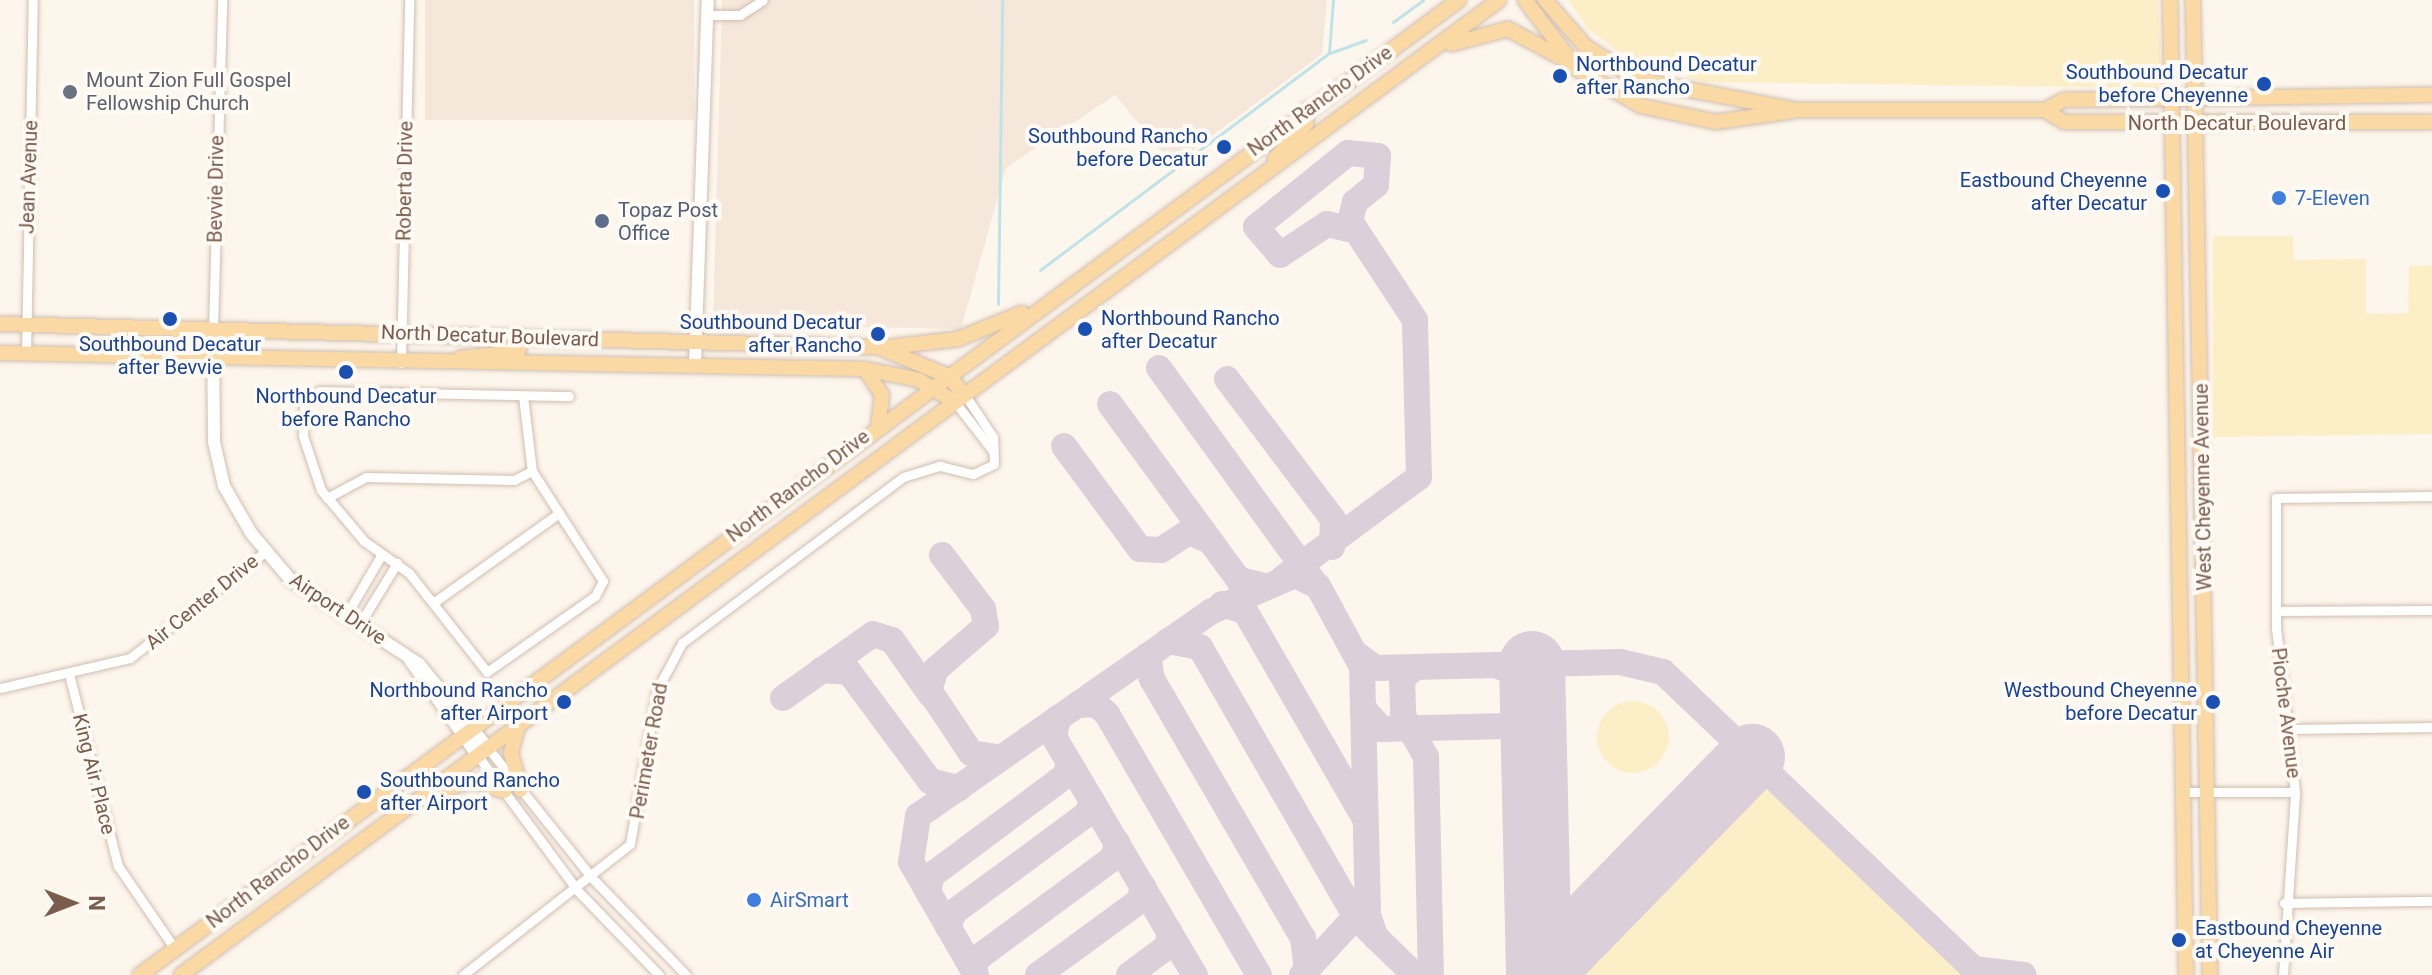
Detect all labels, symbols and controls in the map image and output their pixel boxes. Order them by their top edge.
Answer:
street label: North Rancho Drive [1243,41,1397,161]
place label: Northbound Decatur after Rancho [1576,52,1757,99]
place label: Southbound Decatur before Cheyenne [2066,60,2248,107]
marker: Northbound Decatur after Rancho [1551,67,1569,85]
place label: Mount Zion Full Gospel Fellowship Church [86,68,291,115]
marker: Southbound Decatur before Cheyenne [2255,75,2273,93]
marker: Mount Zion Full Gospel Fellowship Church [61,83,79,101]
street label: North Decatur Boulevard [2128,111,2346,135]
street label: Jean Avenue [15,120,43,234]
street label: Roberta Drive [392,121,418,241]
place label: Southbound Rancho before Decatur [1028,124,1208,171]
street label: Bevvie Drive [203,135,229,243]
marker: Southbound Rancho before Decatur [1215,138,1233,156]
place label: Eastbound Cheyenne after Decatur [1960,168,2147,215]
marker: Eastbound Cheyenne after Decatur [2154,182,2172,200]
place label: 7-Eleven [2295,186,2370,210]
marker: 7-Eleven [2270,189,2288,207]
place label: Topaz Post Office [618,198,718,245]
marker: Topaz Post Office [593,212,611,230]
place label: Northbound Rancho after Decatur [1101,306,1280,353]
marker: Southbound Decatur after Bevvie [161,310,179,328]
place label: Southbound Decatur after Rancho [680,310,862,357]
street label: North Decatur Boulevard [380,320,600,352]
marker: Northbound Rancho after Decatur [1076,320,1094,338]
marker: Southbound Decatur after Rancho [869,325,887,343]
place label: Southbound Decatur after Bevvie [79,332,261,379]
marker: Northbound Decatur before Rancho [337,363,355,381]
street label: West Cheyenne Avenue [2189,383,2217,591]
place label: Northbound Decatur before Rancho [256,384,436,431]
street label: North Rancho Drive [722,425,874,547]
street label: Air Center Drive [141,549,263,655]
street label: Airport Drive [285,568,391,650]
street label: Pioche Avenue [2266,646,2306,780]
place label: Northbound Rancho after Airport [369,678,548,725]
place label: Westbound Cheyenne before Decatur [2004,678,2197,725]
street label: Perimeter Road [625,681,673,821]
marker: Northbound Rancho after Airport [555,693,573,711]
marker: Westbound Cheyenne before Decatur [2204,693,2222,711]
street label: King Air Place [67,711,121,837]
place label: Southbound Rancho after Airport [380,768,560,815]
marker: Southbound Rancho after Airport [355,783,373,801]
street label: North Rancho Drive [202,811,354,933]
north arrow [32,863,112,943]
place label: AirSmart [770,888,849,912]
marker: AirSmart [745,891,763,909]
text: N [84,895,109,911]
place label: Eastbound Cheyenne at Cheyenne Air [2195,916,2382,963]
marker: Eastbound Cheyenne at Cheyenne Air [2170,931,2188,949]

